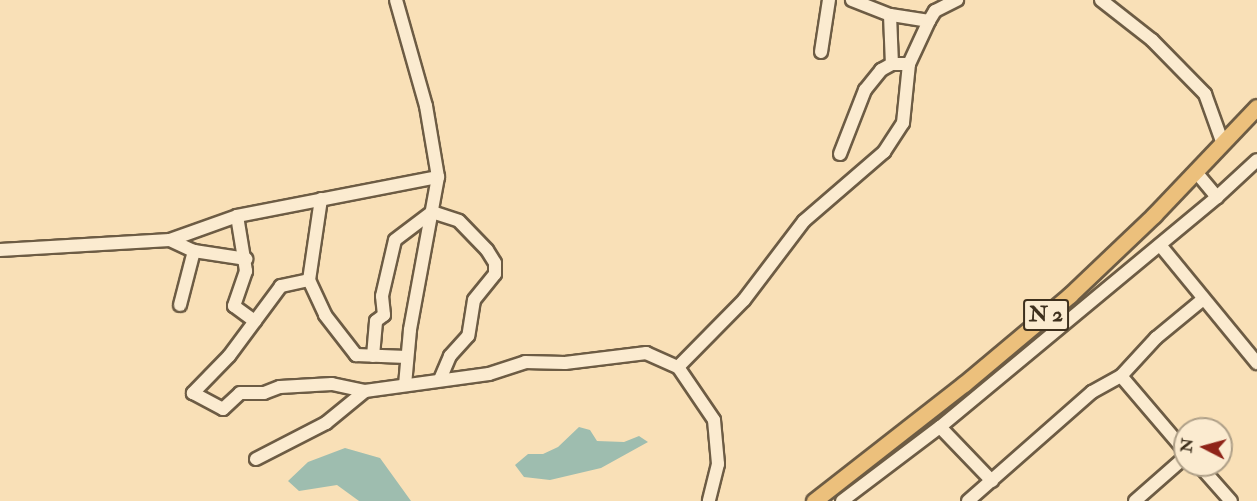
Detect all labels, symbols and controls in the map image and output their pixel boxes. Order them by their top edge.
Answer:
road number: N 2 [1022,297,1070,333]
north arrow [1173,417,1233,477]
text: N [1176,437,1198,454]

